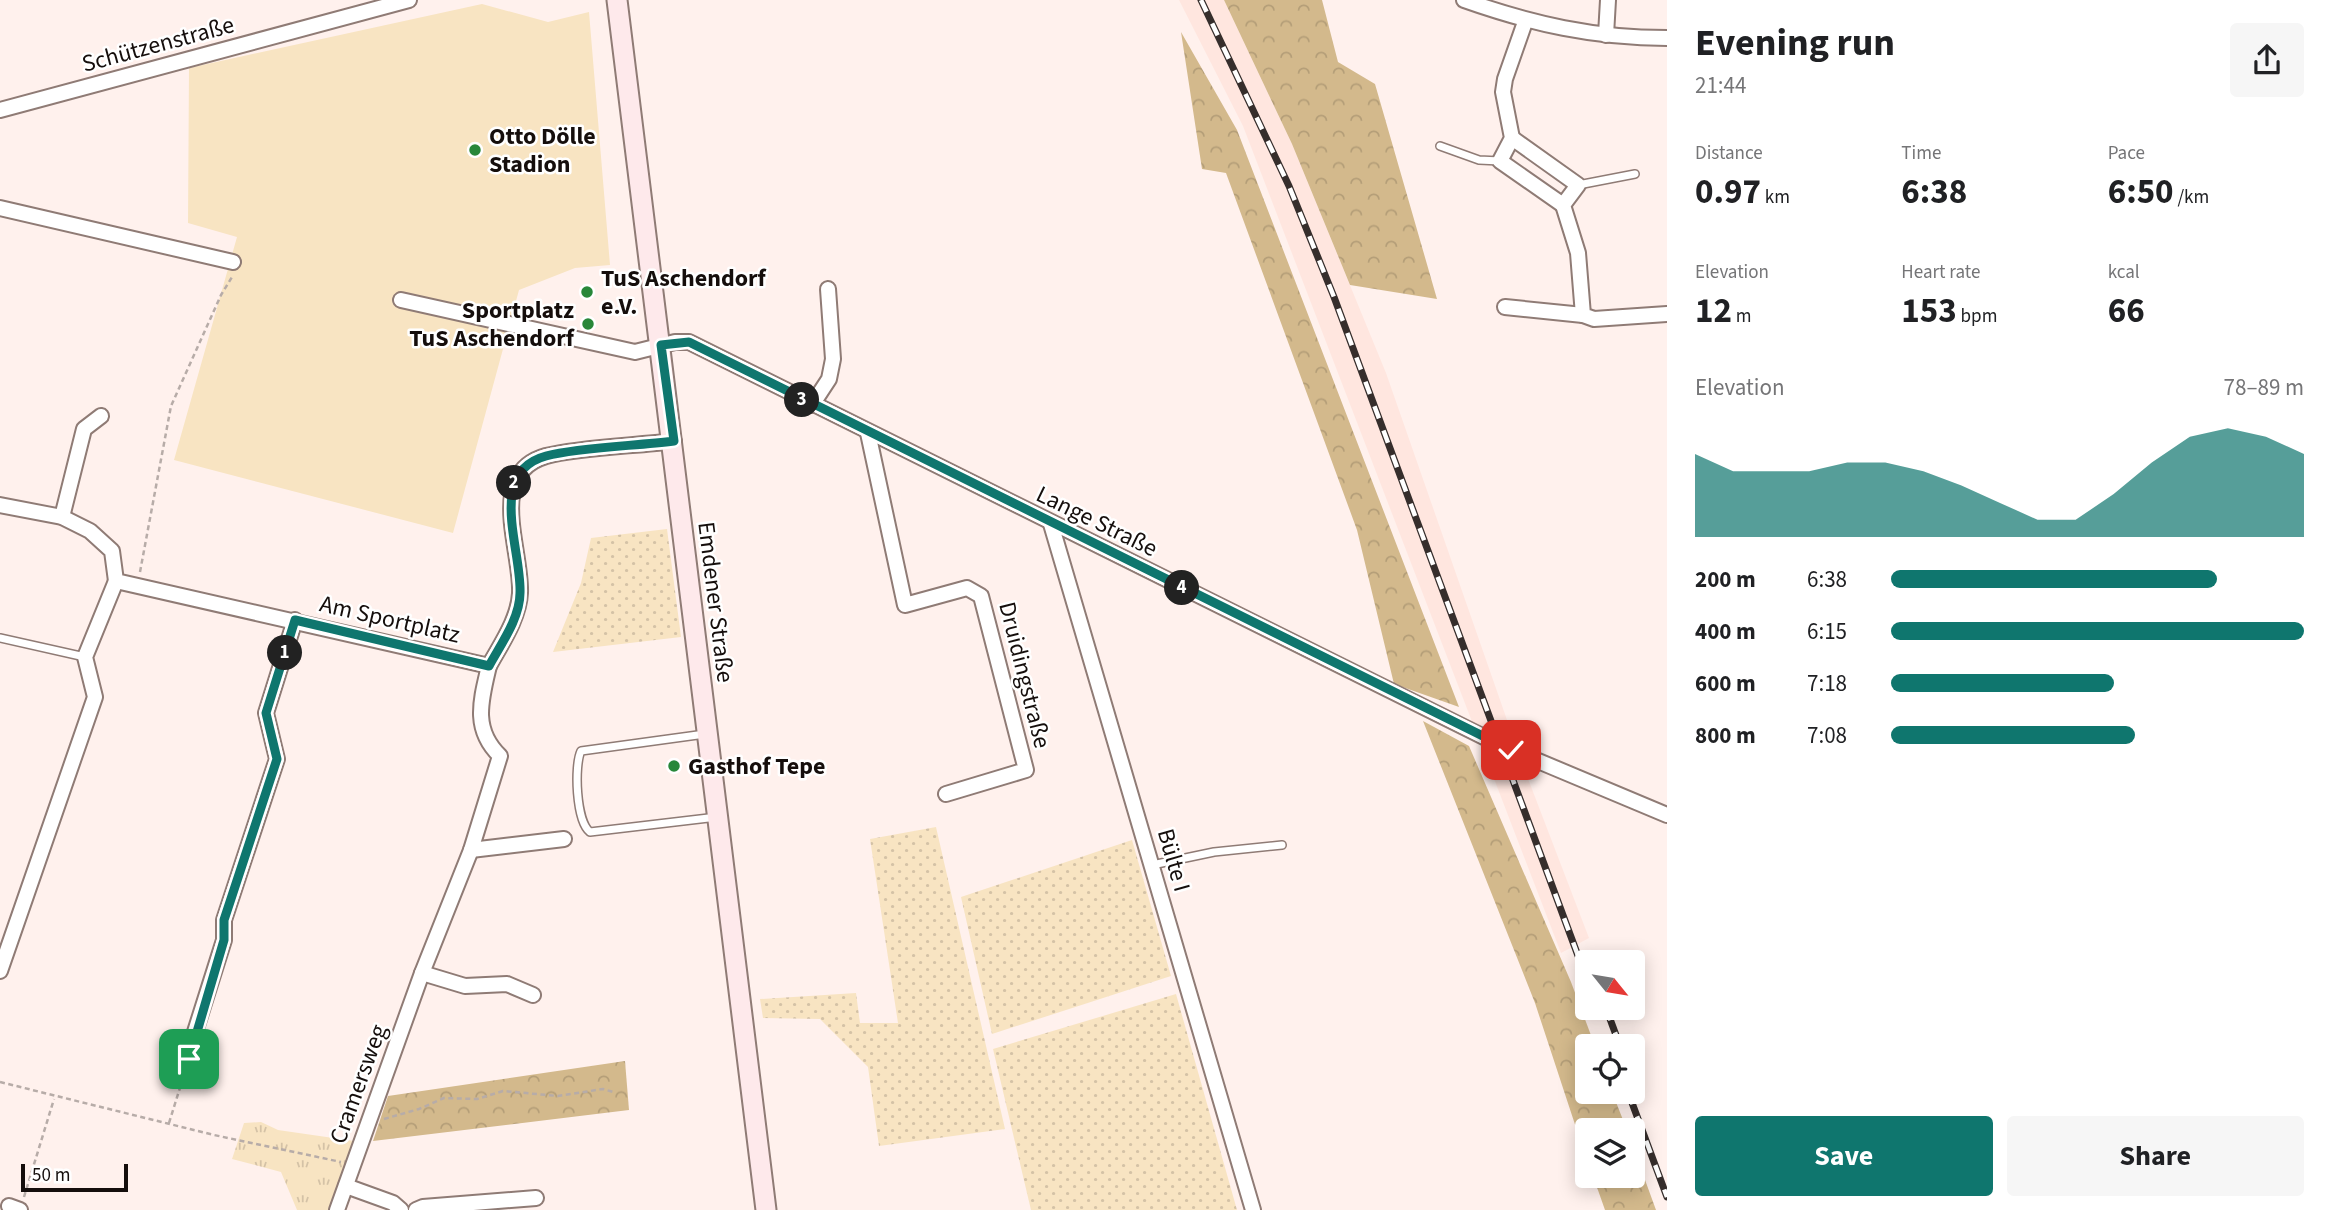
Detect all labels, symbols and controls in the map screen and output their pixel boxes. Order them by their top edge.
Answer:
street label: Schützenstraße [78,7,238,82]
text: Evening run [1695,16,1895,70]
button: share [2230,23,2304,97]
text: 21:44 [1695,69,1746,102]
place label: Otto Dölle Stadion [489,119,596,182]
text: Distance [1695,140,1763,167]
text: Time [1901,140,1941,167]
text: Pace [2108,140,2145,167]
marker: Otto Dölle Stadion [467,142,483,158]
text: 0.97 [1695,167,1761,217]
text: 6:38 [1901,167,1967,217]
text: 6:50 [2108,167,2174,217]
text: km [1761,184,1790,211]
text: /km [2174,184,2209,211]
text: Elevation [1695,259,1769,286]
text: Heart rate [1901,259,1980,286]
text: kcal [2108,259,2140,286]
place label: TuS Aschendorf e.V. [601,261,767,324]
marker: TuS Aschendorf e.V. [579,284,595,300]
text: 12 [1695,286,1732,336]
text: 153 [1901,286,1957,336]
text: 66 [2108,286,2145,336]
place label: Sportplatz TuS Aschendorf [409,293,575,356]
text: m [1732,303,1752,330]
text: bpm [1957,303,1997,330]
marker: Sportplatz TuS Aschendorf [580,316,596,332]
text: Elevation [1695,371,1785,404]
text: 78–89 m [2224,371,2304,404]
pin: 3 [784,382,820,418]
text: 3 [796,386,807,413]
pin: 2 [496,466,532,500]
text: 2 [508,469,519,496]
street label: Lange Straße [1030,477,1163,566]
street label: Emdener Straße [688,520,743,685]
text: 200 m [1695,563,1756,596]
text: 6:38 [1807,563,1847,596]
pin: 4 [1164,570,1200,606]
text: 4 [1176,574,1187,601]
street label: Am Sportplatz [316,586,463,653]
street label: Druidingstraße [989,598,1060,752]
text: 400 m [1695,615,1756,648]
text: 6:15 [1807,615,1847,648]
pin: 1 [268,636,302,670]
text: 1 [279,639,290,666]
text: 600 m [1695,667,1756,700]
text: 7:18 [1807,667,1847,700]
text: 800 m [1695,719,1756,752]
text: 7:08 [1807,719,1847,752]
pin [1481,720,1541,780]
icon: check [1492,731,1530,769]
place label: Gasthof Tepe [688,749,825,784]
marker: Gasthof Tepe [666,758,682,774]
street label: Bülte I [1148,825,1199,896]
north arrow [1575,950,1645,1020]
map controls [1575,950,1645,1188]
street label: Cramersweg [321,1020,396,1149]
pin [159,1029,219,1089]
button: locate [1575,1034,1645,1104]
icon: arrive [170,1040,208,1078]
button: Save [1695,1116,1993,1196]
button: Share [2007,1116,2304,1196]
button: layers [1575,1118,1645,1188]
scale bar [21,1161,128,1193]
text: 50 m [32,1162,70,1189]

